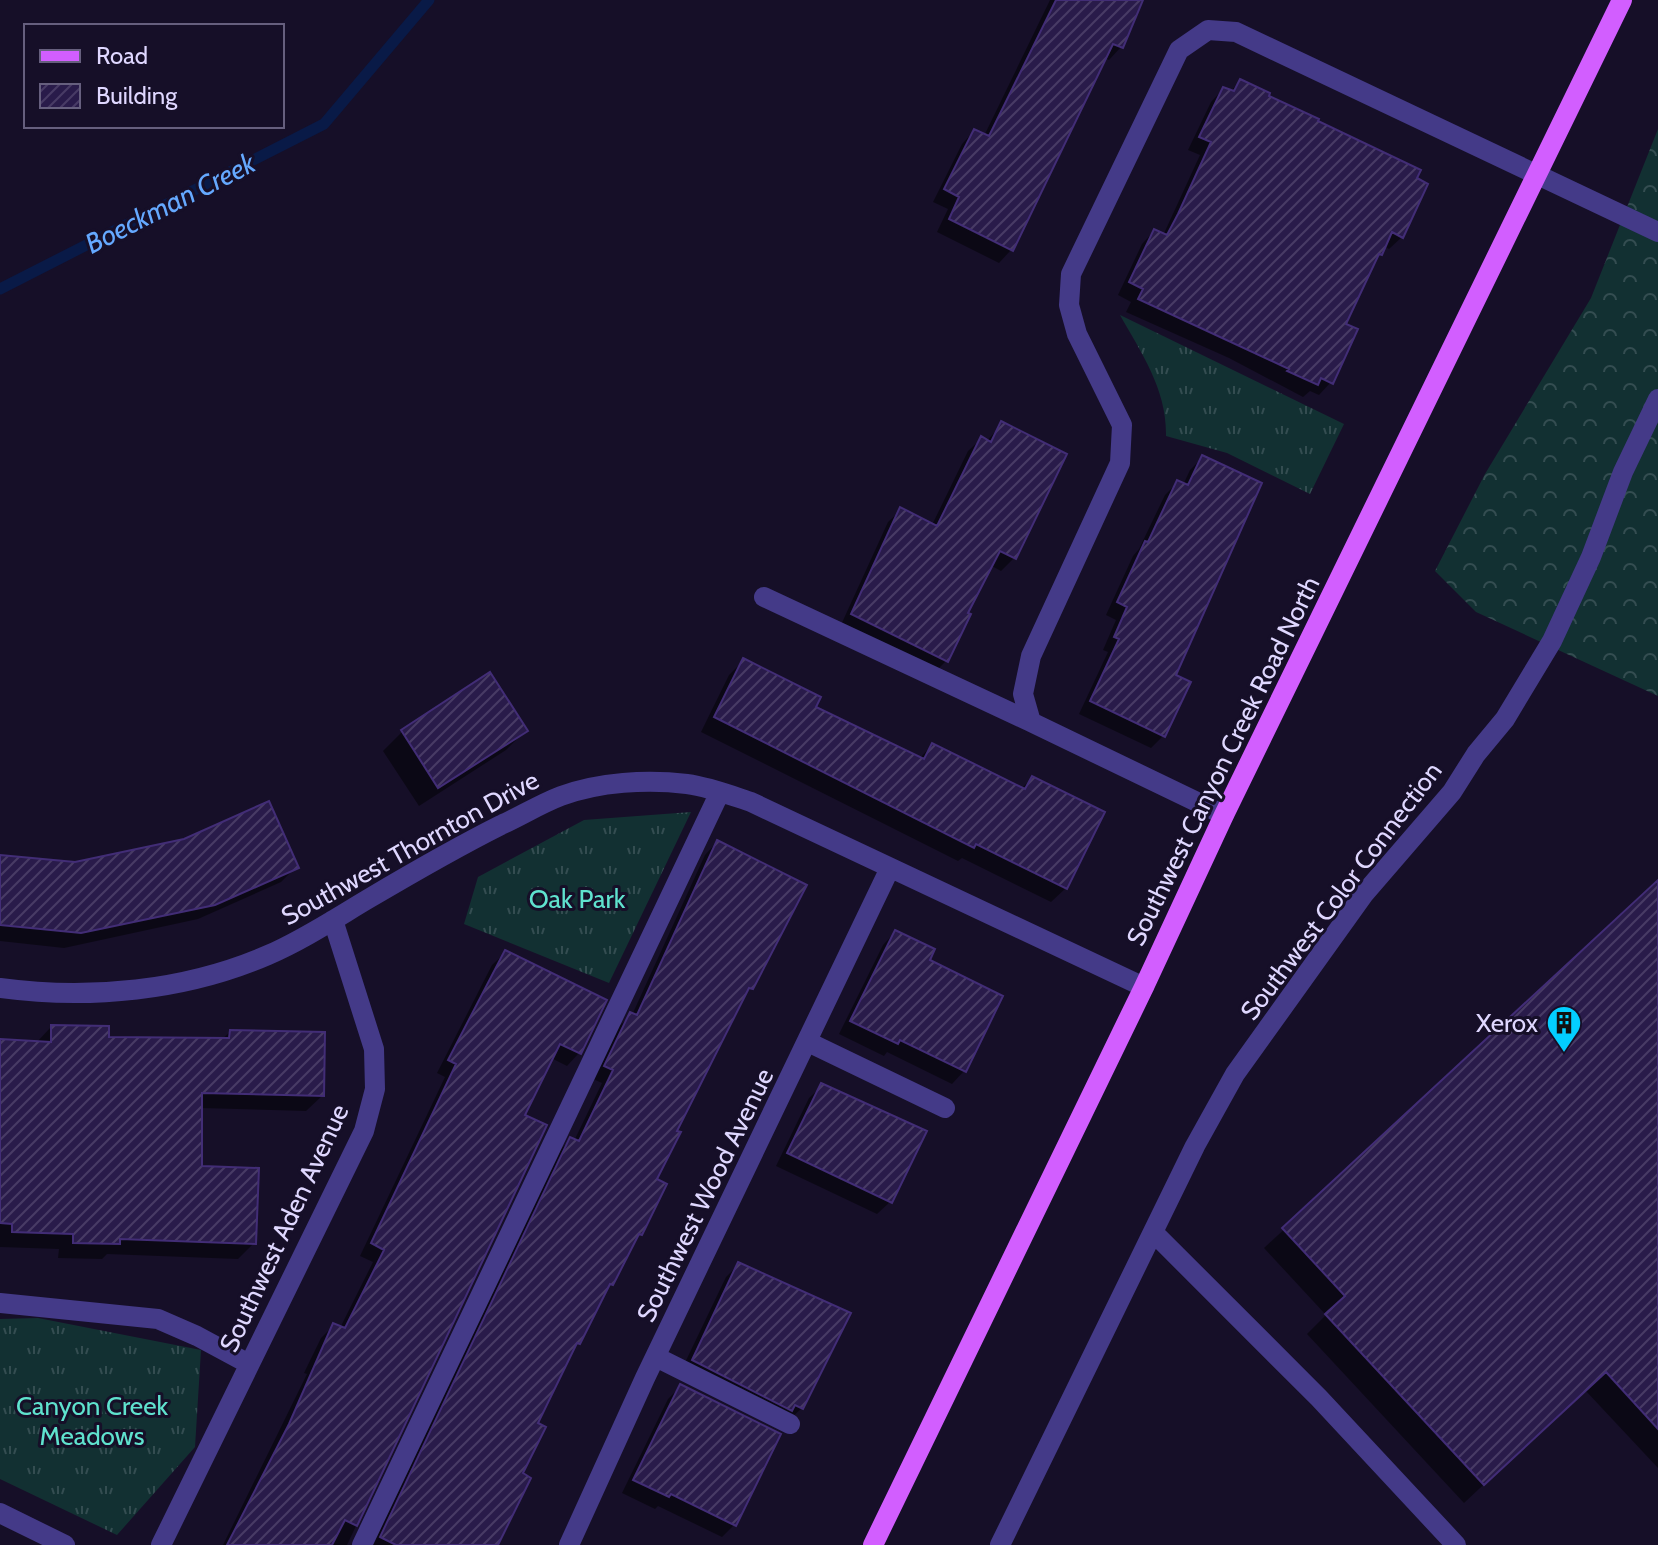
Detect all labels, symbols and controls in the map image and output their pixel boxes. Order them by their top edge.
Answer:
legend [24,24,284,128]
text: Road [96,41,148,70]
text: Building [96,81,178,110]
water label: Boeckman Creek [79,145,262,260]
street label: Southwest Canyon Creek Road North [1119,571,1327,951]
street label: Southwest Color Connection [1234,756,1448,1026]
street label: Southwest Thornton Drive [276,764,544,932]
park label: Oak Park [529,883,626,915]
building icon: Xerox [1545,1004,1583,1054]
place label: Xerox [1476,1007,1539,1039]
street label: Southwest Wood Avenue [630,1063,780,1327]
street label: Southwest Aden Avenue [213,1099,355,1357]
park label: Canyon Creek Meadows [16,1390,168,1452]

